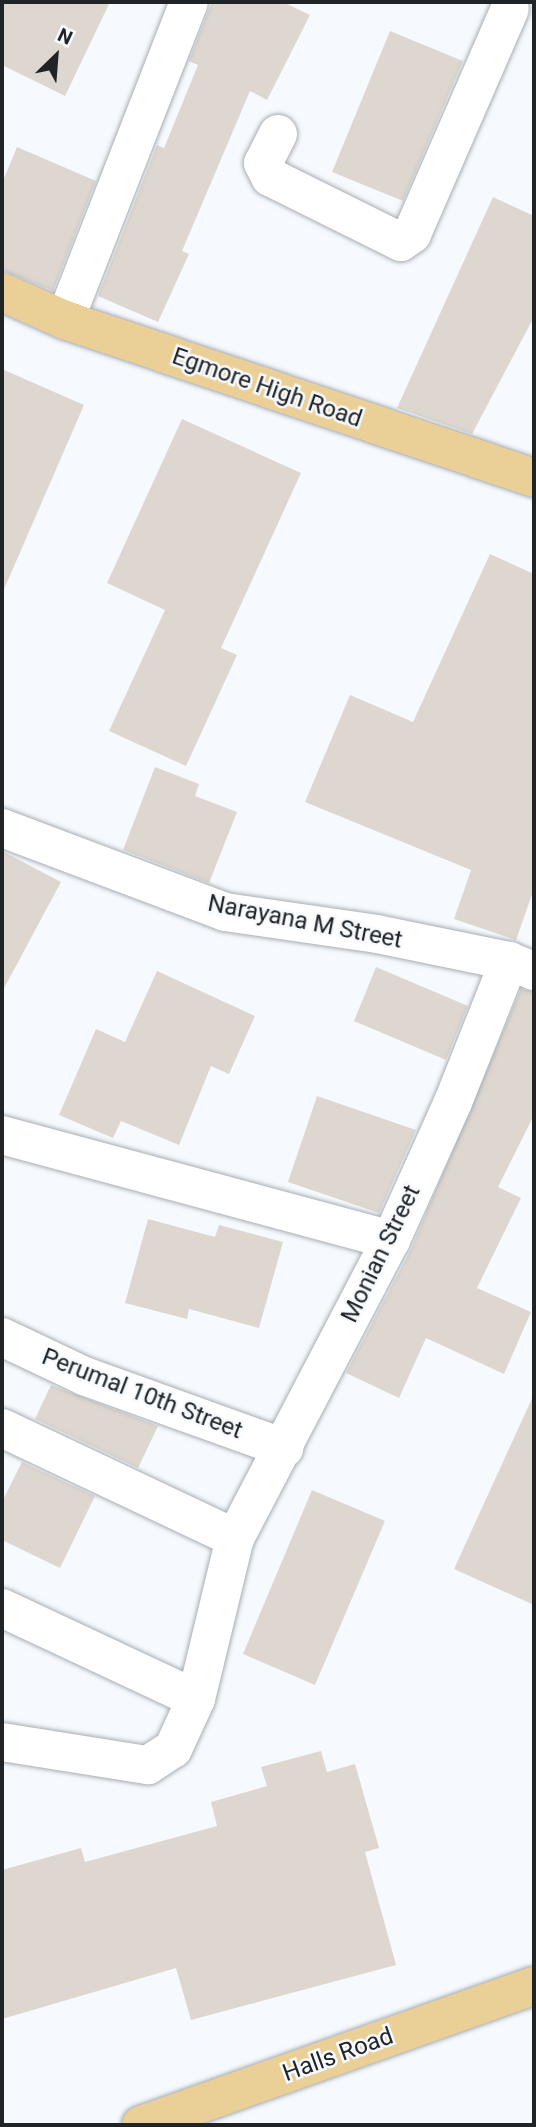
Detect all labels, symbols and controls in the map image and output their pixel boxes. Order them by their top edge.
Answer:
north arrow [21,21,91,91]
text: N [54,23,76,50]
street label: Egmore High Road [168,342,366,434]
street label: Narayana M Street [205,889,405,955]
street label: Monian Street [335,1181,427,1327]
street label: Perumal 10th Street [38,1343,246,1445]
street label: Halls Road [279,2022,397,2088]

